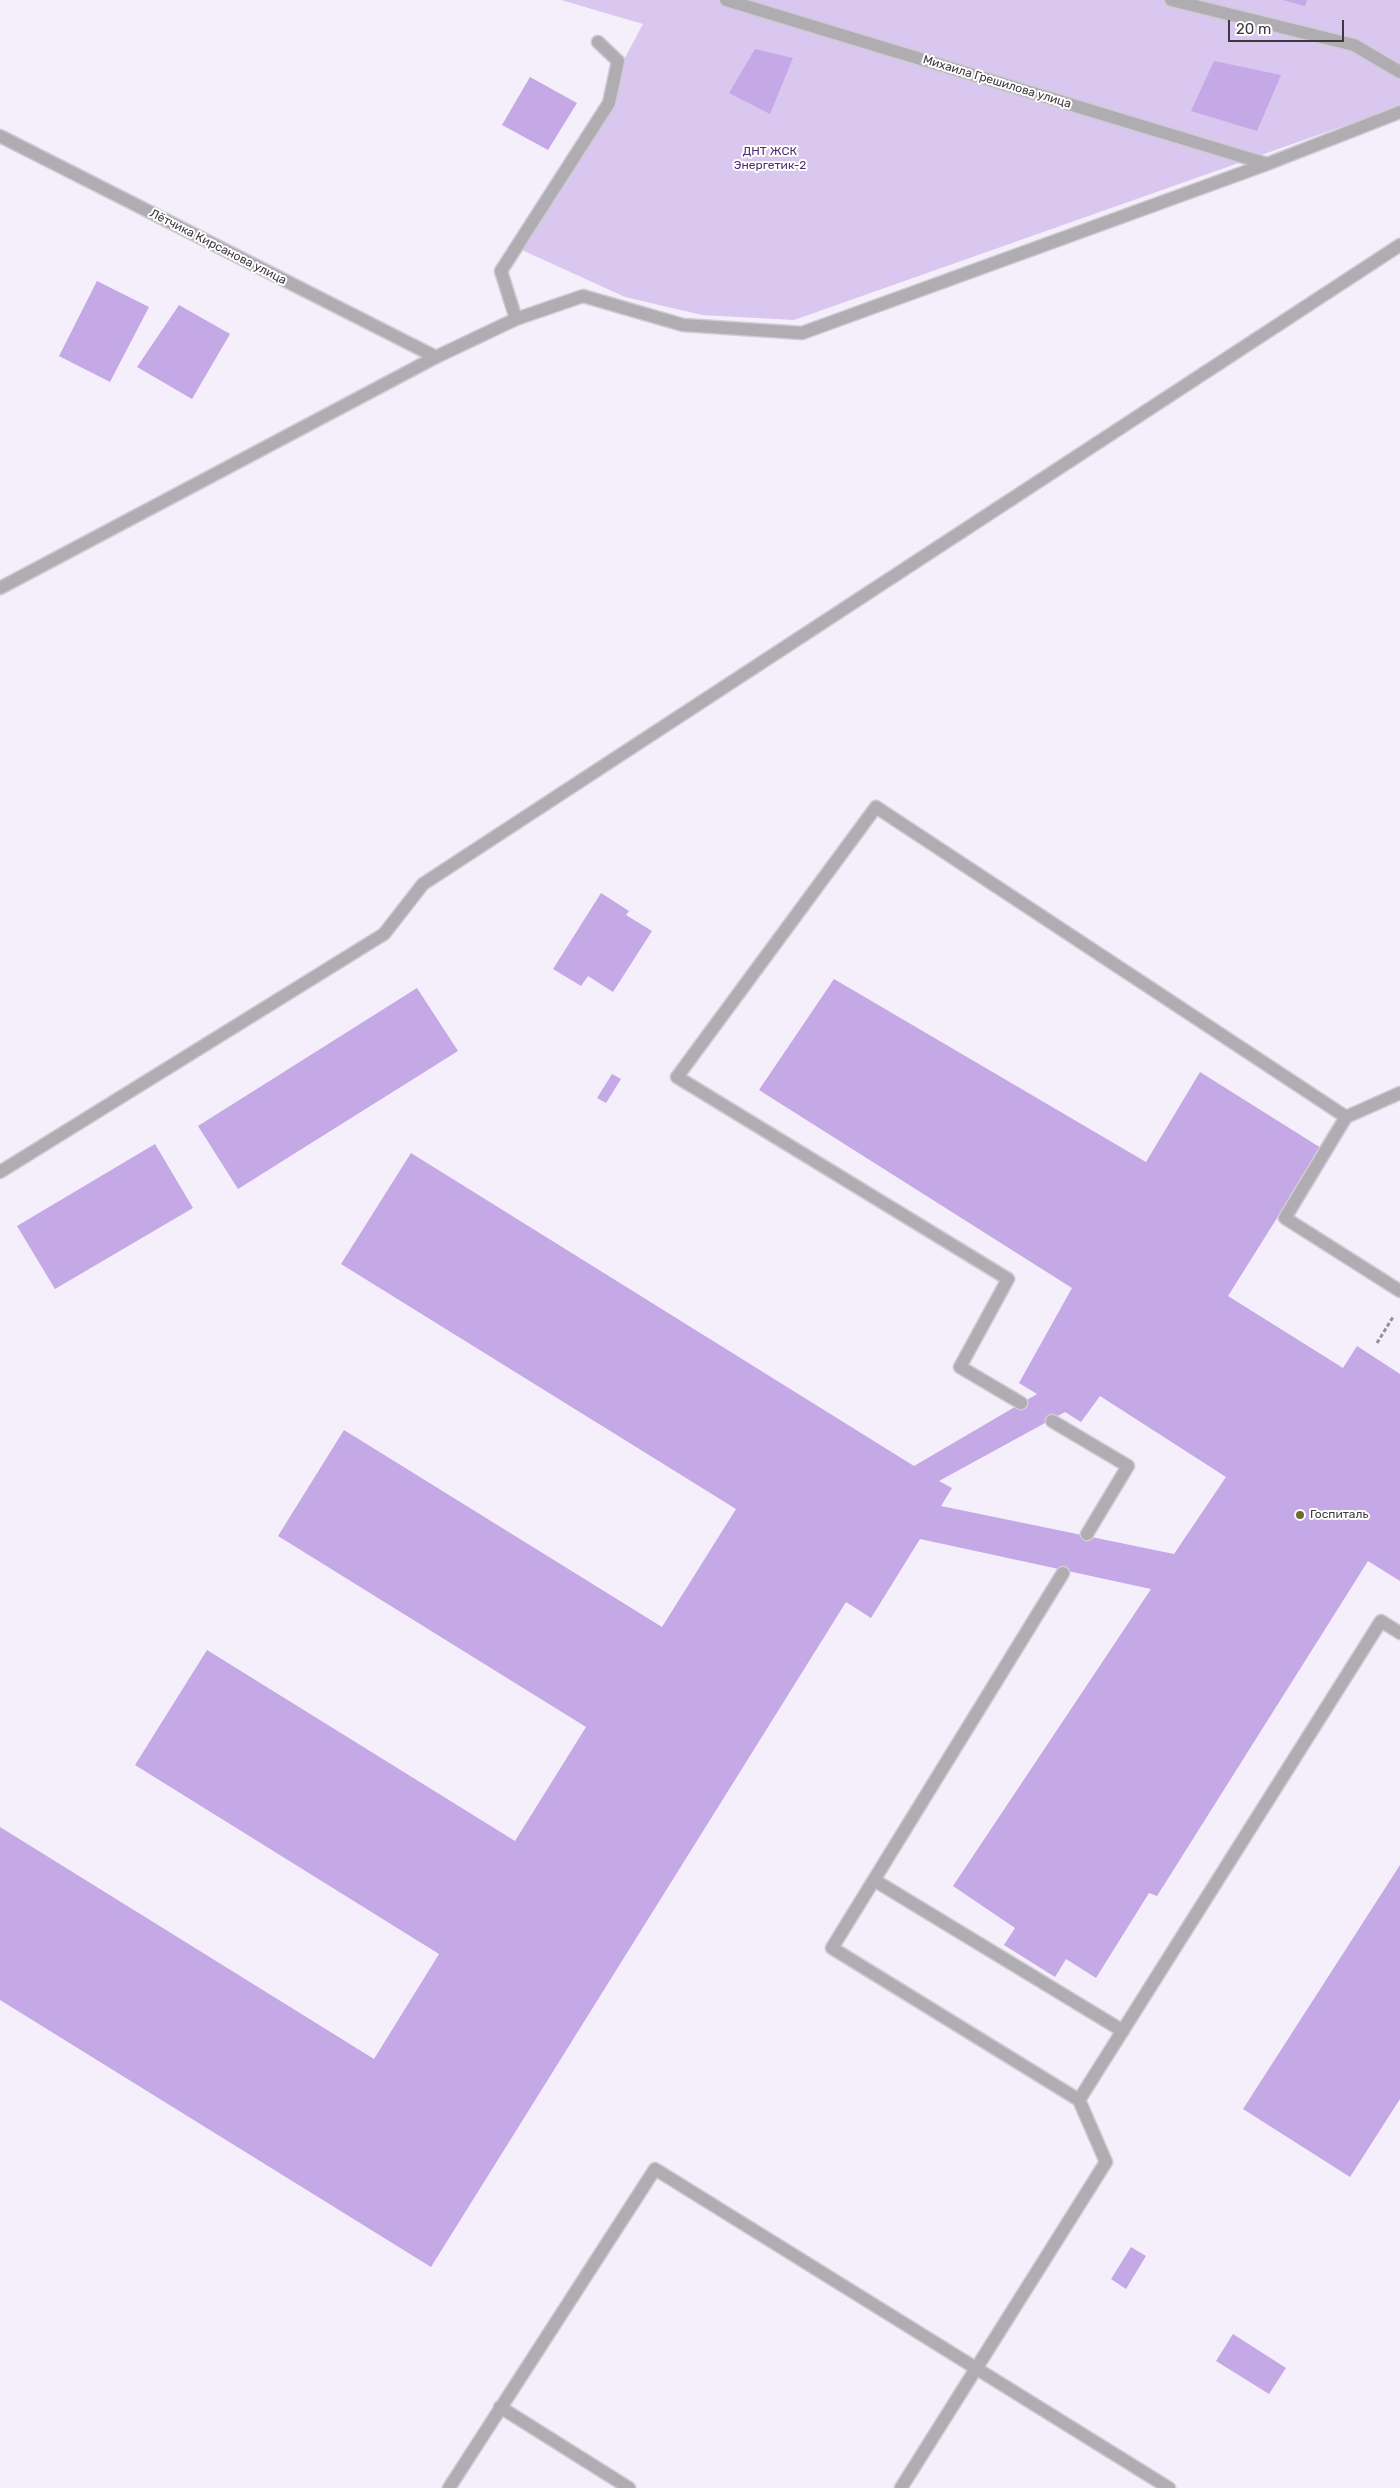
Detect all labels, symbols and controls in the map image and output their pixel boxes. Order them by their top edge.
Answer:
scale bar [1230,10,1346,42]
text: 20 m [1236,20,1271,38]
street label: Михаила Грешилова улица [921,53,1073,111]
park label: ДНТ ЖСК Энергетик-2 [734,145,806,173]
street label: Лётчика Кирсанова улица [147,206,289,288]
place label: Госпиталь [1310,1508,1368,1522]
marker: Госпиталь [1294,1509,1306,1521]

